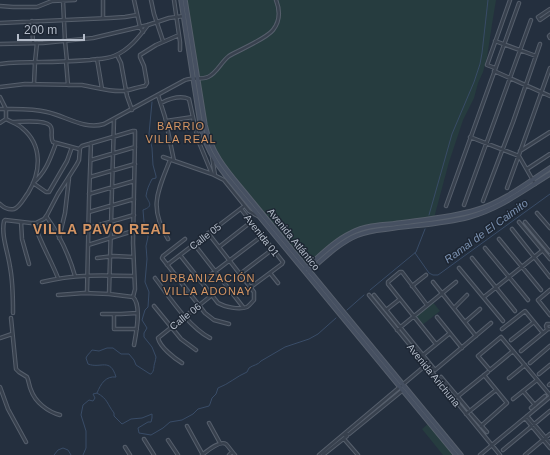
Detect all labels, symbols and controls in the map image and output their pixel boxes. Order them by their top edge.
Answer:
scale bar [18,16,84,42]
text: 200 m [24,23,57,37]
district label: BARRIO VILLA REAL [145,120,217,145]
water label: Ramal de El Caimito [442,197,530,265]
street label: Avenida Atlántico [265,206,322,273]
street label: Avenida 01 [242,212,282,259]
district label: VILLA PAVO REAL [33,221,171,237]
street label: Calle 05 [187,221,224,252]
district label: URBANIZACIÓN VILLA ADONAY [160,272,256,297]
street label: Calle 06 [167,301,203,332]
street label: Avenida Arichuna [405,342,463,409]

